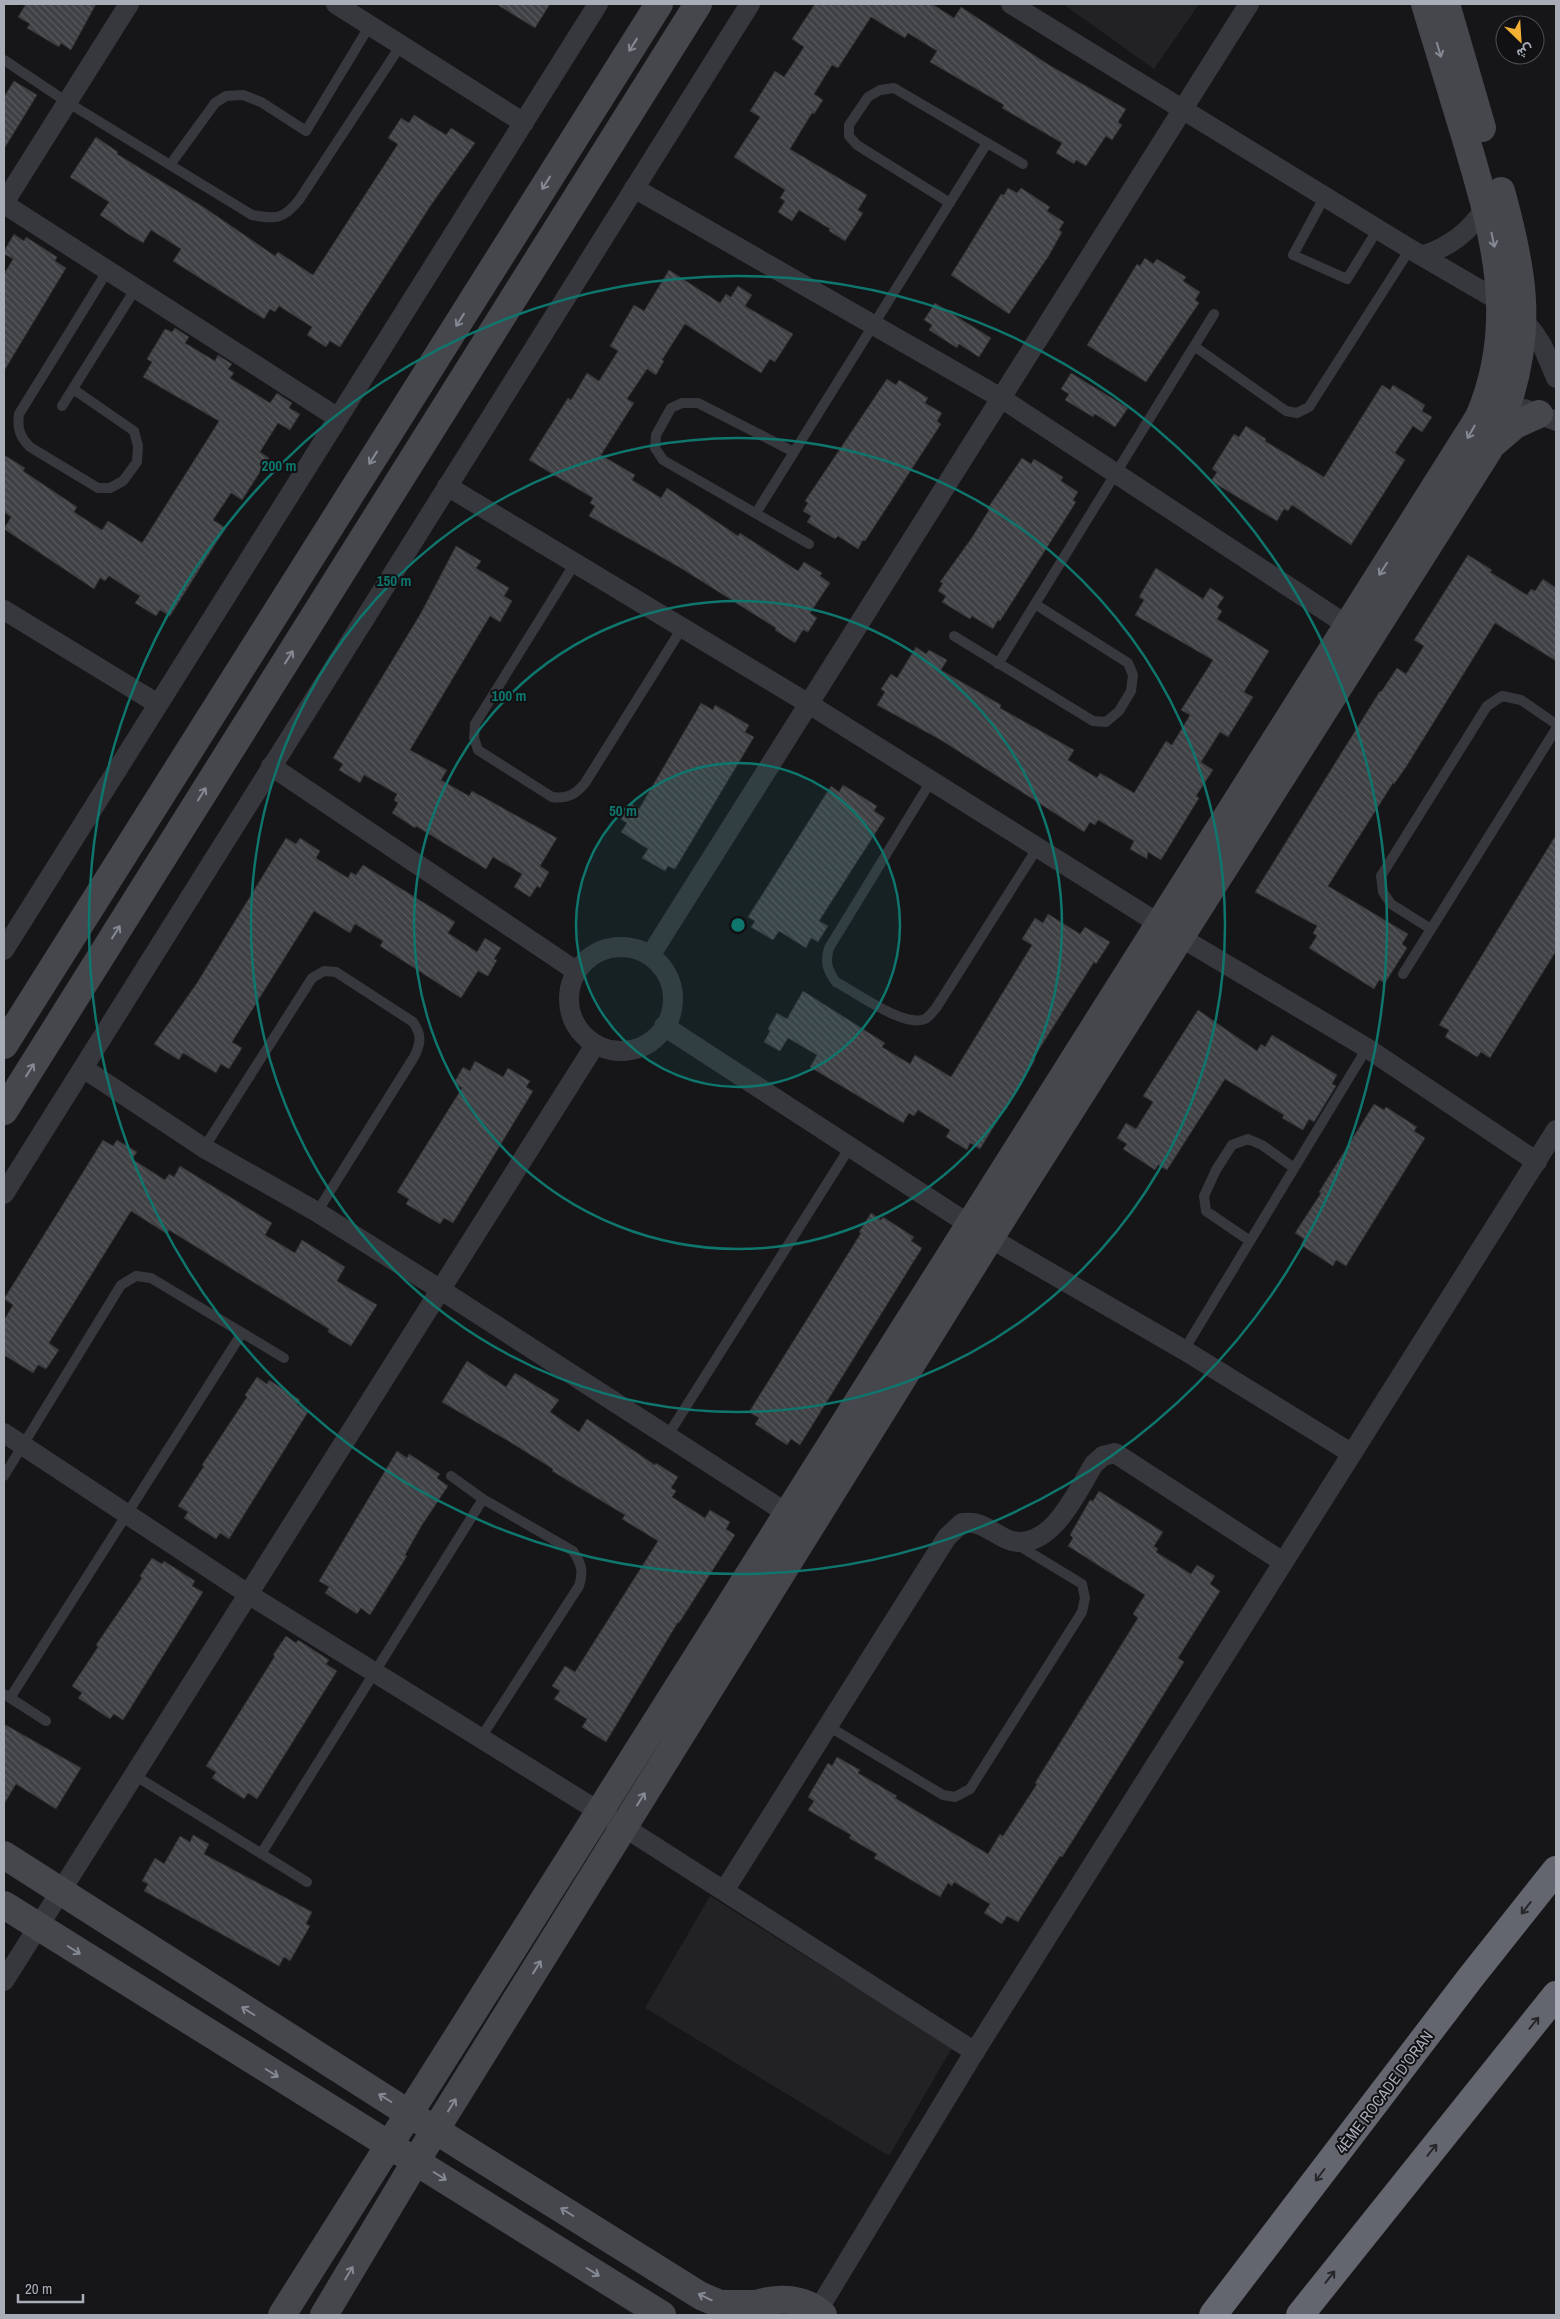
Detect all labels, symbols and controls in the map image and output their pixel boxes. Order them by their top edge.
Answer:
north arrow [1495,15,1545,65]
one-way arrow [627,38,638,52]
text: ش [1514,40,1537,64]
one-way arrow [1435,42,1445,58]
one-way arrow [541,175,551,189]
one-way arrow [1489,232,1498,248]
one-way arrow [454,313,464,327]
one-way arrow [1465,424,1475,438]
one-way arrow [368,450,378,464]
text: 200 m [262,455,296,476]
one-way arrow [1378,561,1388,575]
text: 150 m [377,570,411,591]
one-way arrow [284,650,294,664]
text: 100 m [492,685,526,706]
one-way arrow [198,788,208,802]
text: 50 m [609,800,637,821]
centre of rings [729,916,747,934]
one-way arrow [111,925,121,939]
one-way arrow [25,1063,35,1077]
one-way arrow [637,1792,647,1806]
one-way arrow [1520,1901,1531,1914]
one-way arrow [67,1945,81,1955]
one-way arrow [533,1960,543,1974]
one-way arrow [241,2006,255,2016]
one-way arrow [1528,2017,1539,2030]
street label: 4ÈME ROCADE D'ORAN [1330,2026,1438,2158]
one-way arrow [264,2068,278,2078]
one-way arrow [378,2093,392,2103]
one-way arrow [447,2098,457,2112]
one-way arrow [1426,2144,1437,2157]
one-way arrow [1314,2168,1325,2181]
one-way arrow [433,2171,447,2182]
one-way arrow [561,2206,575,2216]
one-way arrow [345,2267,355,2281]
one-way arrow [585,2267,599,2277]
one-way arrow [1324,2271,1335,2284]
scale bar [18,2272,82,2304]
text: 20 m [25,2278,52,2299]
one-way arrow [698,2292,713,2302]

